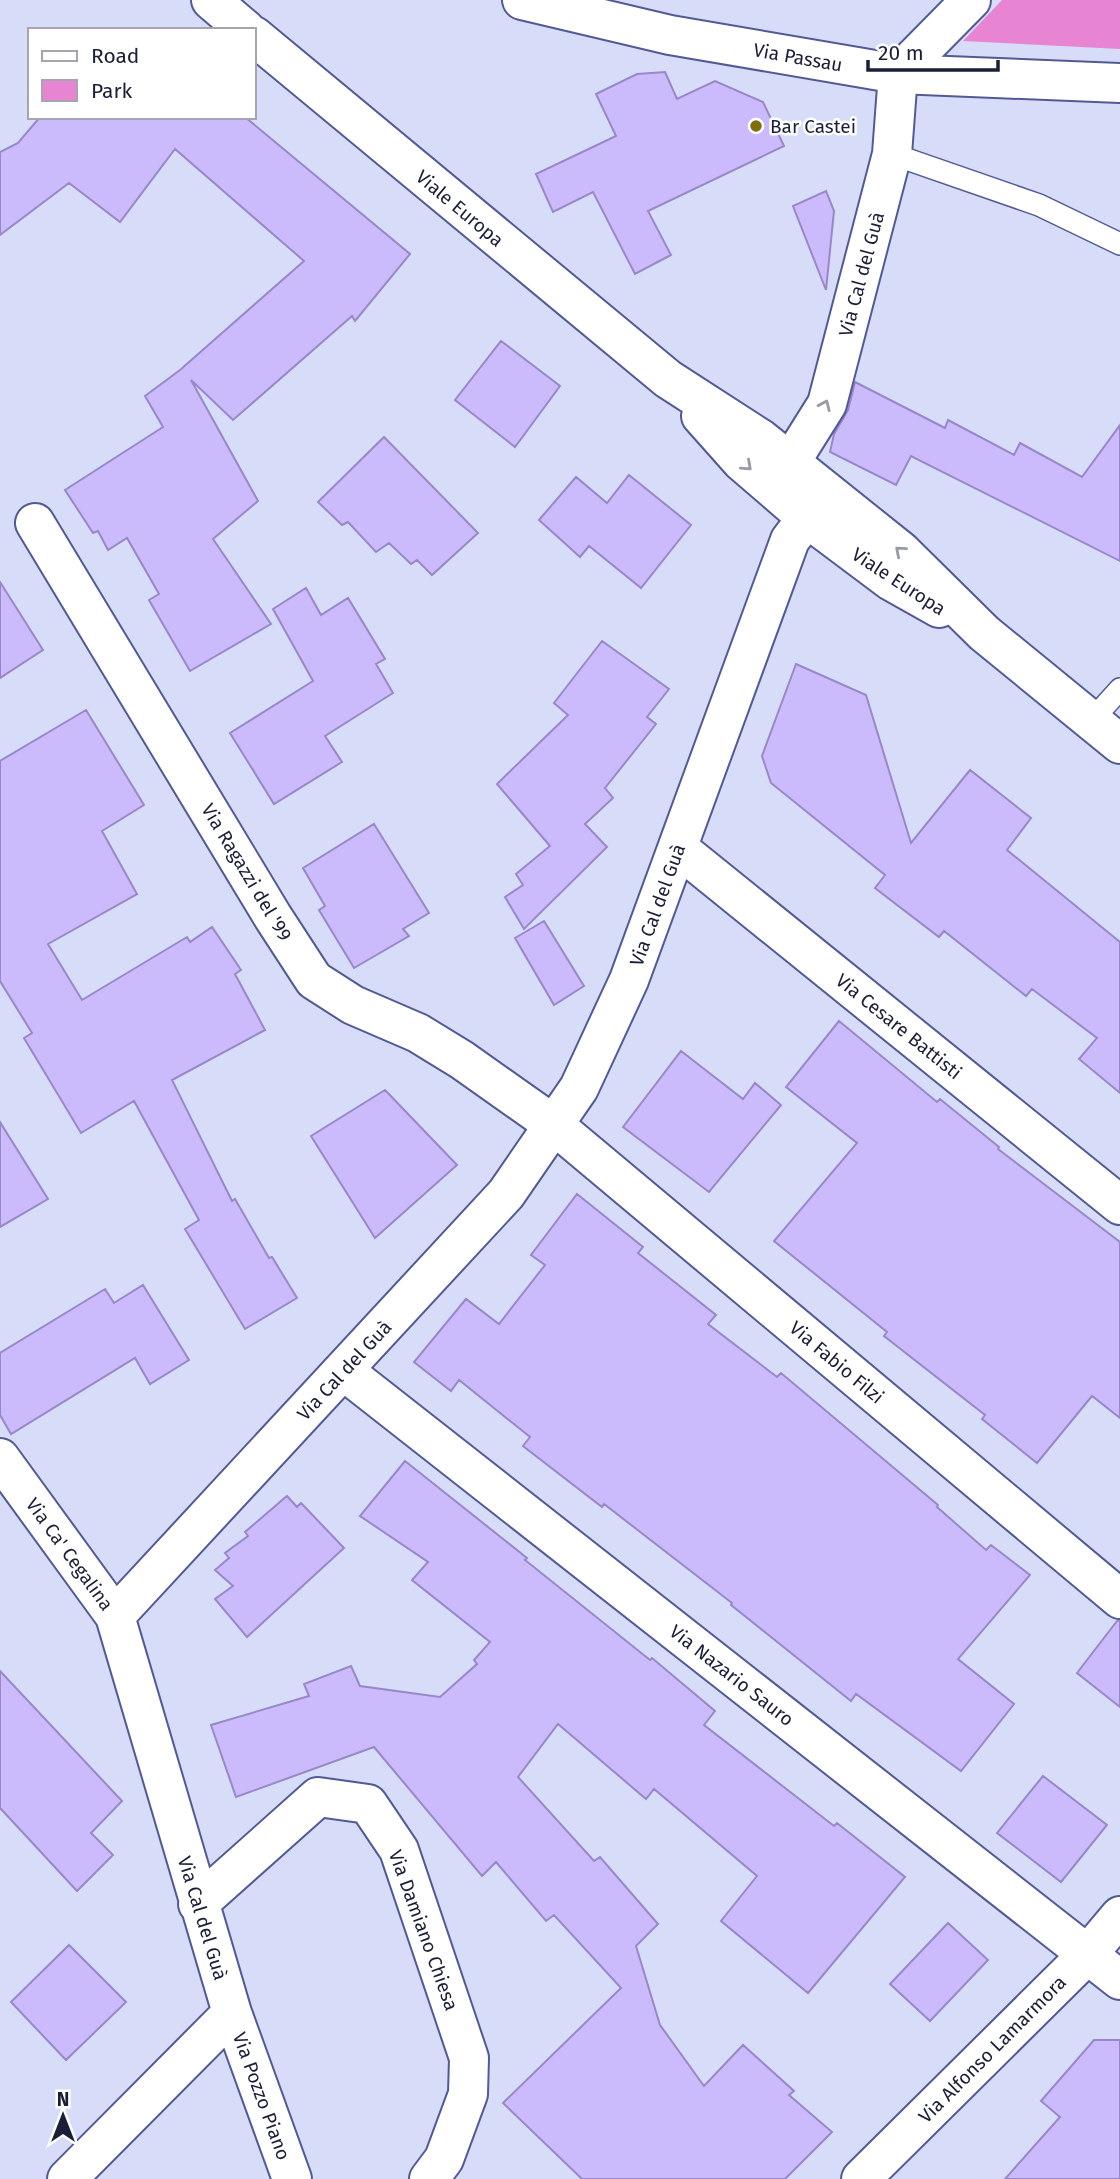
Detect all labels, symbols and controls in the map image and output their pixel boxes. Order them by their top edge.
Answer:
legend [28,28,256,119]
scale bar [868,28,998,72]
street label: Via Passau [751,38,844,77]
text: 20 m [878,40,924,66]
text: Road [91,43,139,69]
text: Park [91,78,133,104]
place label: Bar Castei [770,115,856,138]
marker: Bar Castei [748,118,764,134]
street label: Viale Europa [411,165,508,252]
street label: Via Cal del Guà [834,209,889,339]
one-way arrow [817,400,831,412]
one-way arrow [739,457,752,470]
street label: Viale Europa [848,543,950,620]
one-way arrow [895,547,908,559]
street label: Via Ragazzi del '99 [197,799,297,945]
street label: Via Cal del Guà [625,841,690,969]
street label: Via Cesare Battisti [831,969,966,1084]
street label: Via Cal del Guà [292,1316,396,1425]
street label: Via Fabio Filzi [785,1316,889,1408]
street label: Via Ca' Cegalina [21,1493,118,1615]
street label: Via Nazario Sauro [665,1620,798,1731]
street label: Via Damiano Chiesa [384,1847,463,2014]
street label: Via Cal del Guà [173,1853,232,1983]
street label: Via Alfonso Lamarmora [914,1971,1071,2128]
street label: Via Pozzo Piano [228,2029,295,2163]
north arrow [28,2081,98,2151]
text: N [57,2088,69,2111]

